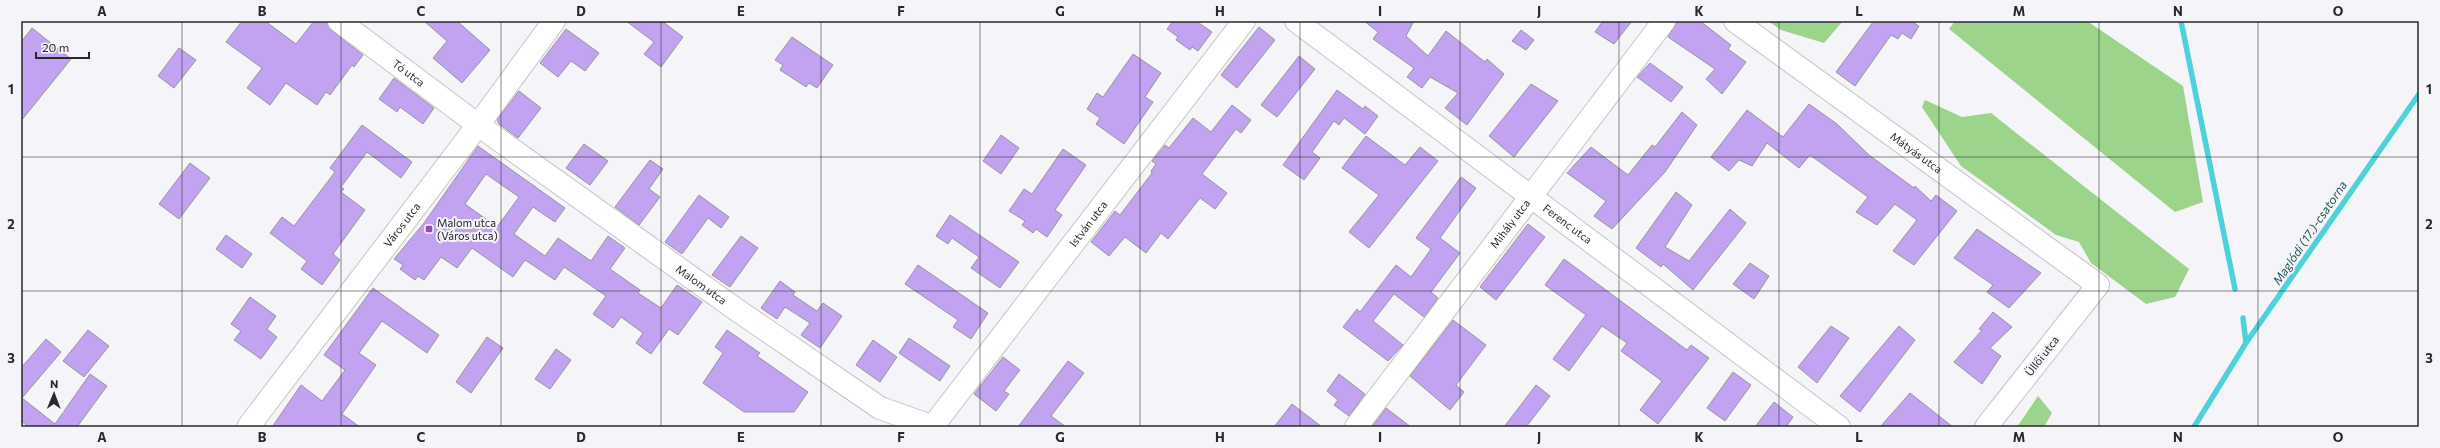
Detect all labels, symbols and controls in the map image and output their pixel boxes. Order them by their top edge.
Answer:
text: A [97,3,107,19]
text: B [258,3,267,19]
text: C [417,3,426,19]
text: D [576,3,586,19]
text: E [737,3,745,19]
text: F [897,3,905,19]
text: G [1055,3,1065,19]
text: H [1215,3,1225,19]
text: I [1378,3,1382,19]
text: J [1537,3,1541,19]
text: K [1694,3,1704,19]
text: L [1855,3,1863,19]
text: M [2013,3,2025,19]
text: N [2173,3,2183,19]
text: O [2333,3,2344,19]
scale bar [36,34,89,60]
text: 20 m [42,40,69,54]
street label: Tó utca [390,57,428,89]
text: 1 [8,81,14,97]
text: 1 [2426,81,2432,97]
street label: Mátyás utca [1888,129,1945,176]
water label: Maglódi (17.)-csatorna [2269,178,2349,287]
street label: Mihály utca [1487,197,1532,251]
street label: István utca [1066,198,1110,249]
street label: Város utca [380,200,423,249]
street label: Ferenc utca [1541,201,1595,246]
text: 2 [7,216,15,232]
place label: Malom utca (Város utca) [437,216,498,242]
text: 2 [2425,216,2433,232]
marker: Malom utca (Város utca) [424,224,434,234]
street label: Malom utca [674,262,729,307]
street label: Üllői utca [2021,333,2061,378]
text: 3 [7,350,15,366]
text: 3 [2425,350,2433,366]
north arrow [34,374,74,414]
text: N [50,377,58,390]
text: A [97,429,107,445]
text: B [258,429,267,445]
text: C [417,429,426,445]
text: D [576,429,586,445]
text: E [737,429,745,445]
text: F [897,429,905,445]
text: G [1055,429,1065,445]
text: H [1215,429,1225,445]
text: I [1378,429,1382,445]
text: J [1537,429,1541,445]
text: K [1694,429,1704,445]
text: L [1855,429,1863,445]
text: M [2013,429,2025,445]
text: N [2173,429,2183,445]
text: O [2333,429,2344,445]

